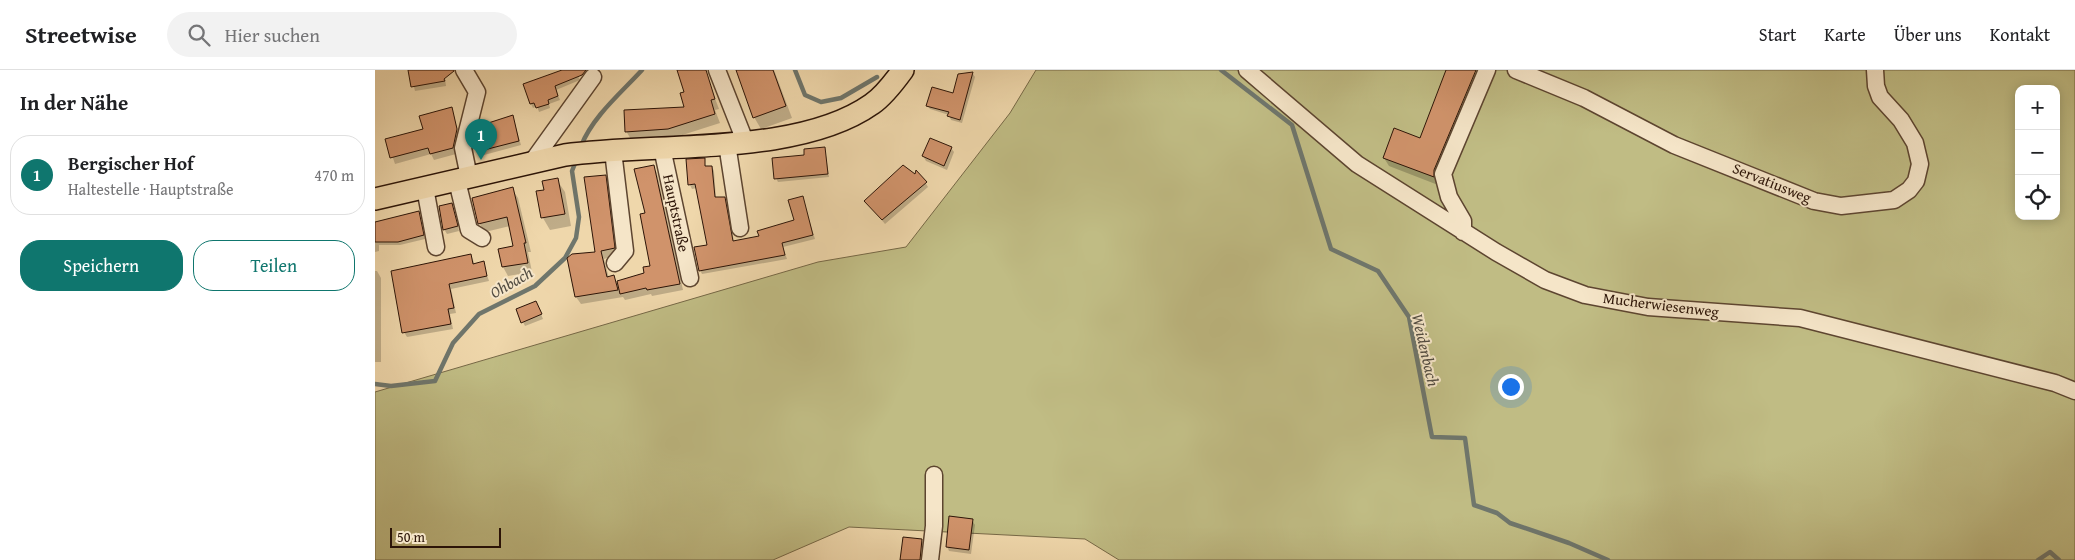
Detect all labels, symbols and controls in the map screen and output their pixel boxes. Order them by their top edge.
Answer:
search box [167,12,517,57]
text: Streetwise [25,17,137,52]
icon: search [185,21,213,49]
text: Hier suchen [225,21,320,49]
text: Start [1759,21,1796,48]
text: Karte [1824,21,1866,48]
text: Über uns [1894,21,1962,48]
text: Kontakt [1990,21,2050,48]
map controls [2015,85,2060,220]
button: + [2015,85,2060,130]
text: In der Nähe [20,87,128,118]
pin: 1 [465,119,497,160]
button: − [2015,130,2060,175]
text: Bergischer Hof [68,149,194,177]
street label: Servatiusweg [1730,157,1815,208]
text: 1 [33,163,41,187]
text: 470 m [314,163,354,187]
street label: Hauptstraße [658,172,695,254]
button: locate [2015,175,2060,220]
text: Haltestelle · Hauptstraße [68,177,234,201]
button: Speichern [20,240,183,291]
button: Teilen [193,240,355,291]
water label: Ohbach [485,260,537,304]
street label: Mucherwiesenweg [1602,287,1721,322]
water label: Weidenbach [1406,311,1446,389]
your location [1498,374,1524,400]
scale bar [390,525,501,548]
text: 50 m [397,527,425,547]

